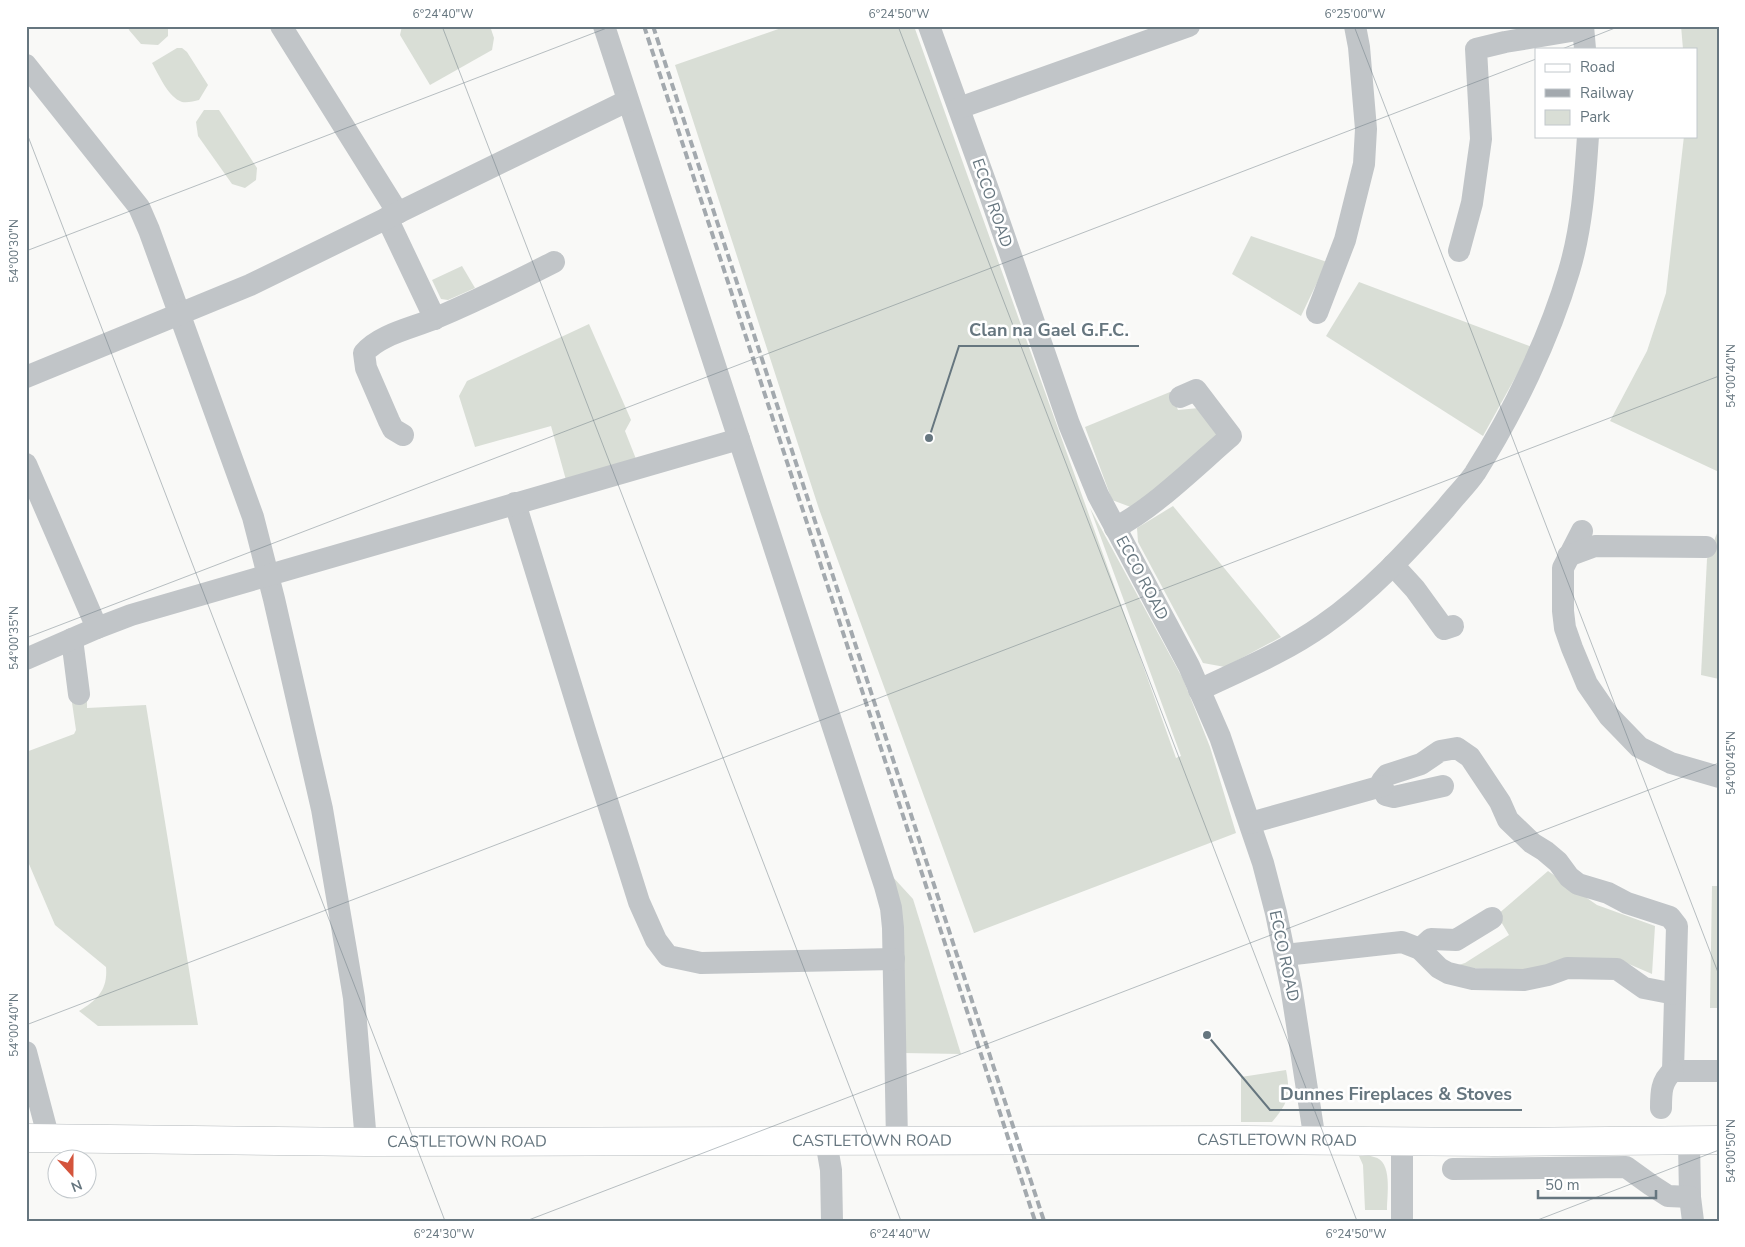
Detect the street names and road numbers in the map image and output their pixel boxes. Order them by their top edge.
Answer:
street label: ECCO ROAD [967,156,1017,250]
street label: ECCO ROAD [1111,532,1173,624]
street label: ECCO ROAD [1264,908,1304,1004]
street label: CASTLETOWN ROAD [1197,1129,1357,1152]
street label: CASTLETOWN ROAD [792,1130,952,1152]
street label: CASTLETOWN ROAD [387,1131,547,1153]

